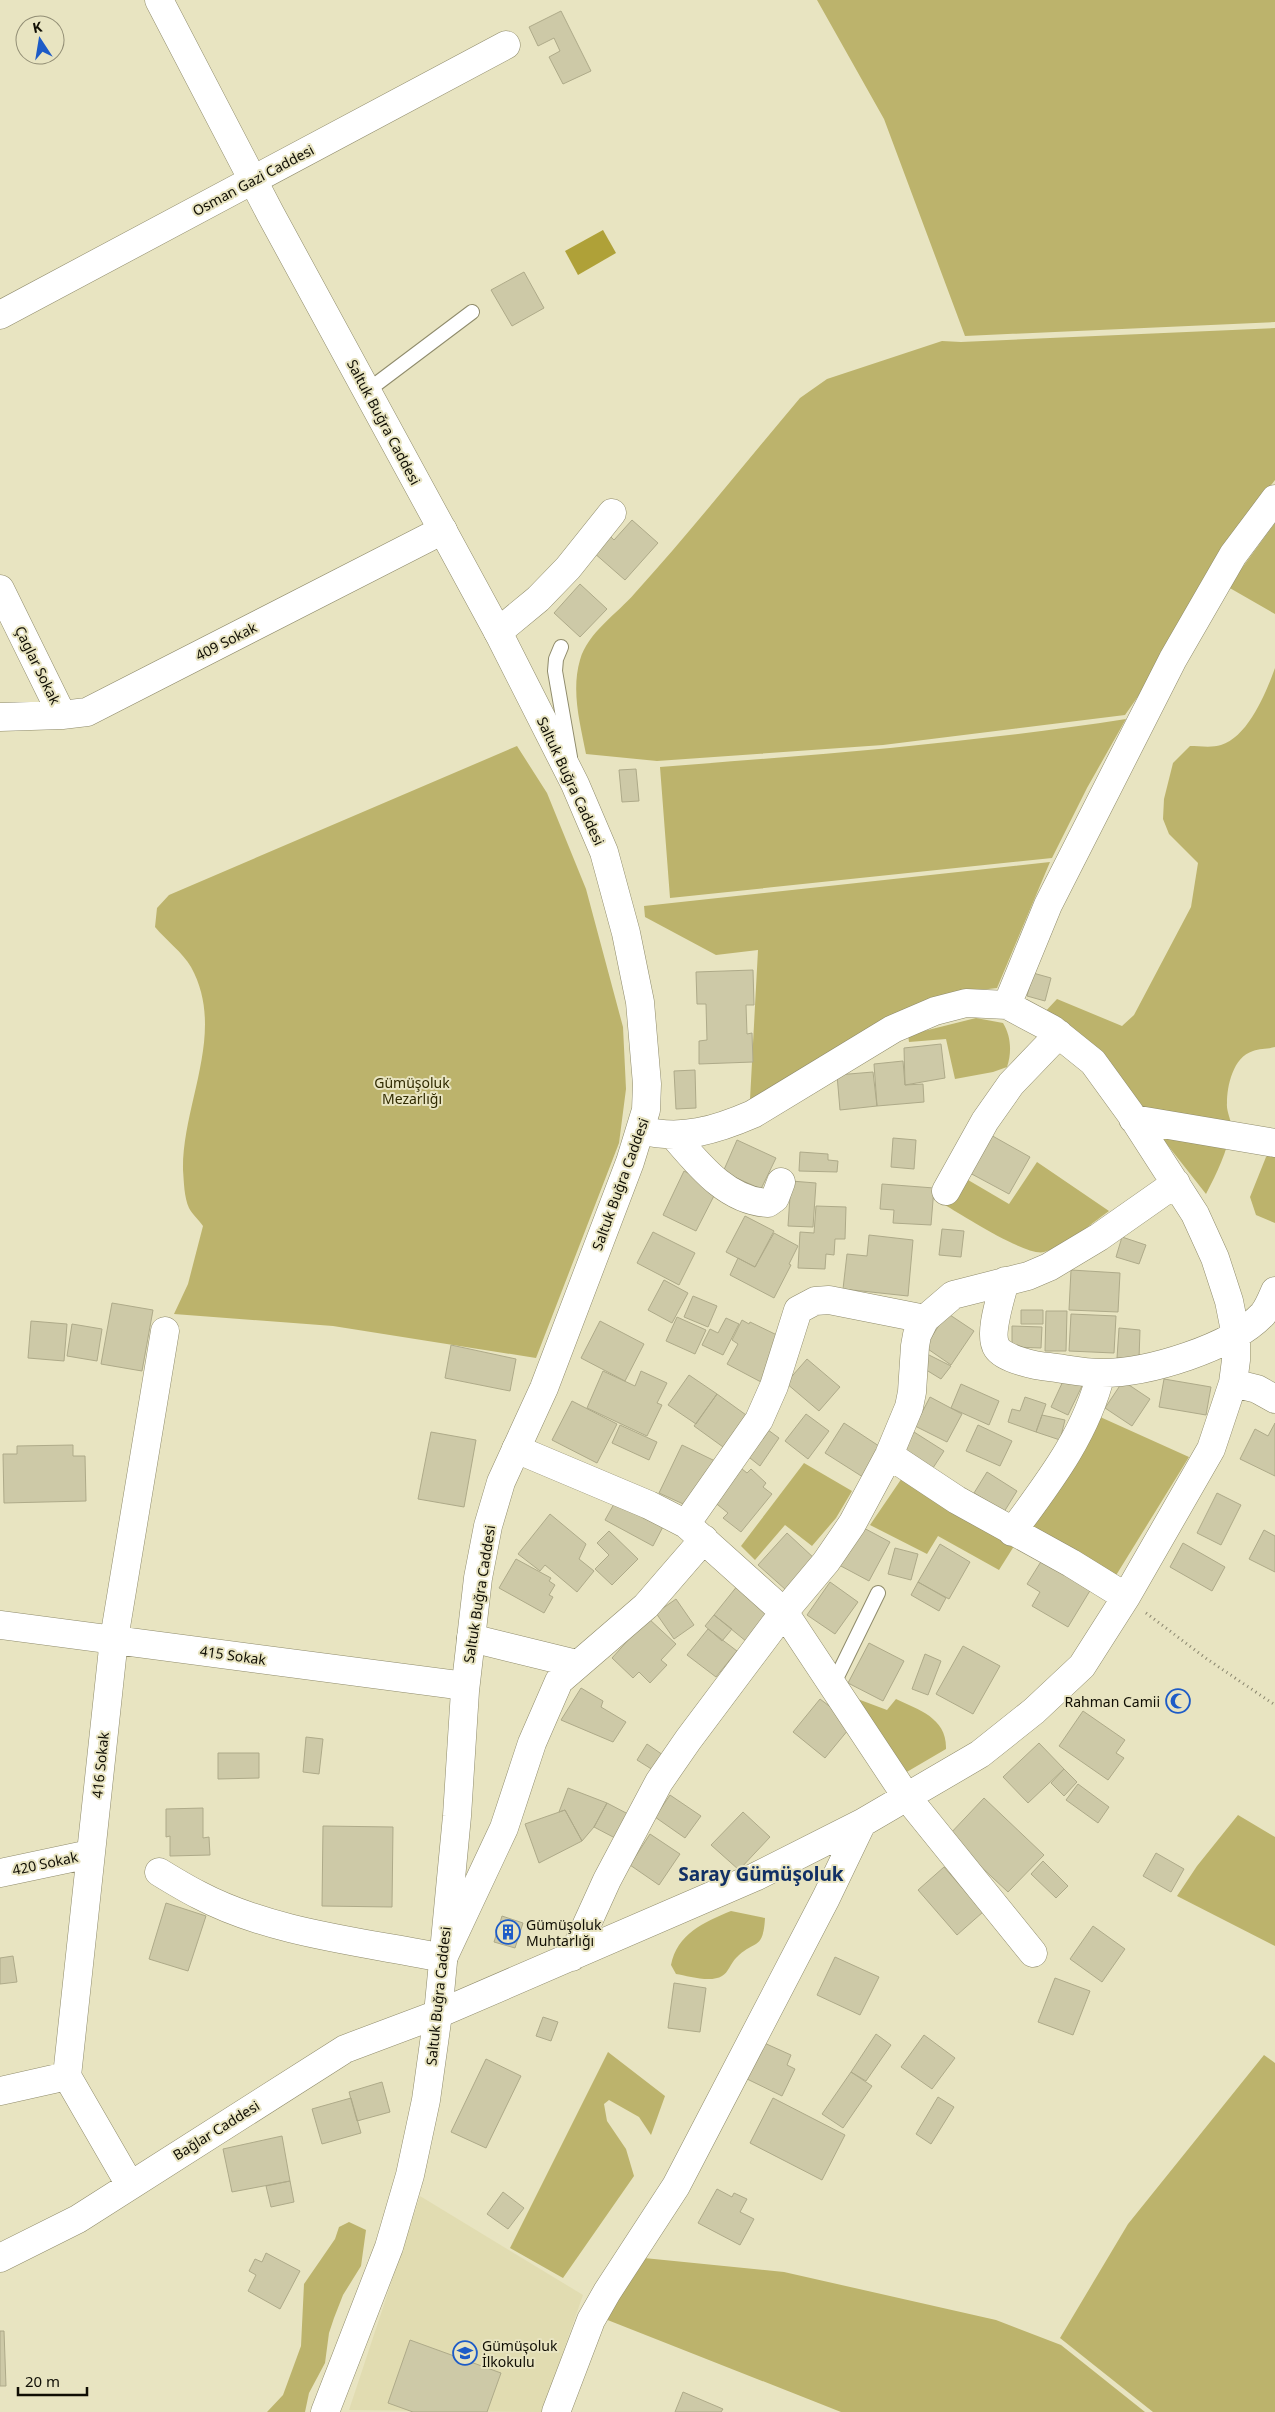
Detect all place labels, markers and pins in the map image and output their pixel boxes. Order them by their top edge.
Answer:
mosque icon: Rahman Camii [1165,1688,1191,1714]
place label: Rahman Camii [1065,1692,1160,1711]
place label: Gümüşoluk Muhtarlığı [526,1915,602,1950]
building icon: Gümüşoluk Muhtarlığı [495,1919,521,1945]
place label: Gümüşoluk İlkokulu [482,2336,558,2371]
school or university icon: Gümüşoluk İlkokulu [452,2340,478,2366]

